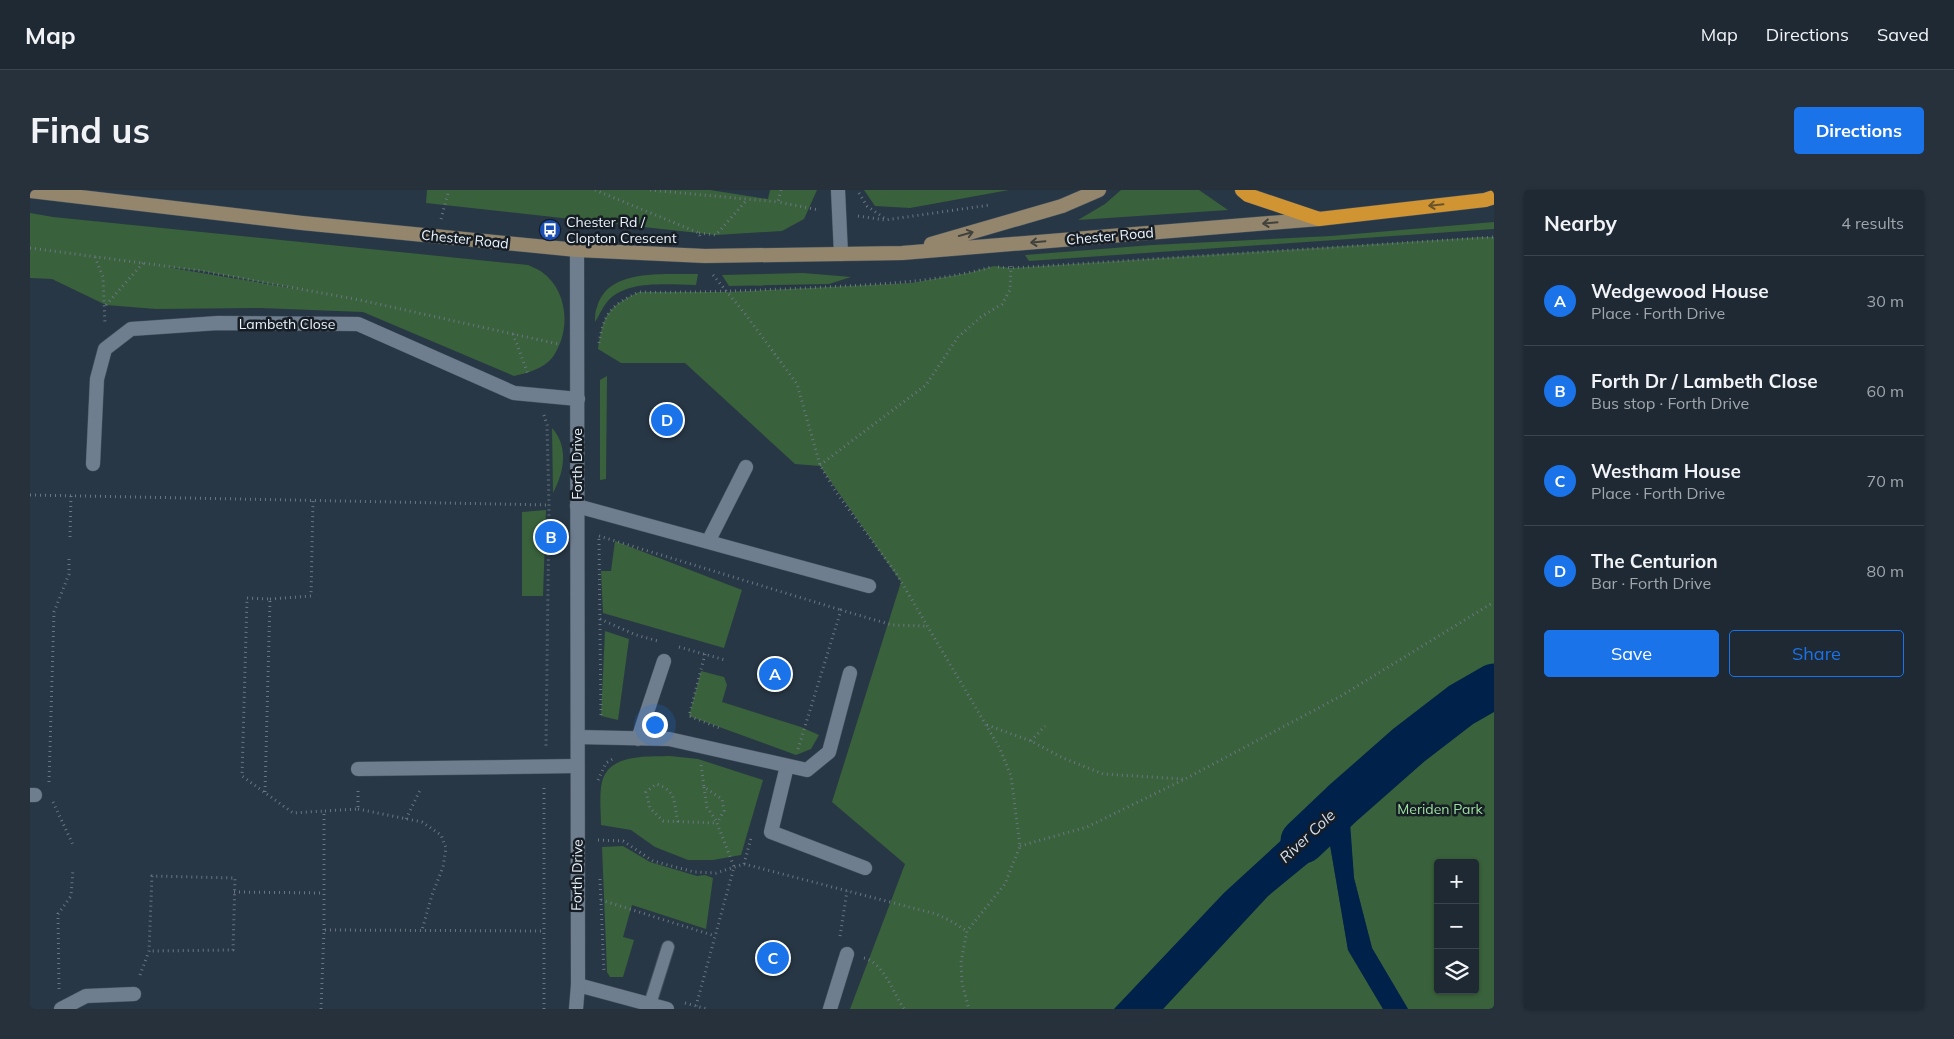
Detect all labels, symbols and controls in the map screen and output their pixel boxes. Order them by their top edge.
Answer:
text: Map [25,20,76,50]
text: Map [1701,23,1738,46]
text: Directions [1766,23,1849,46]
text: Saved [1877,23,1929,46]
button: Directions [1794,107,1924,154]
text: Find us [30,108,150,152]
one-way arrow [1428,200,1444,210]
text: Nearby [1544,210,1617,236]
place label: Chester Rd / Clopton Crescent [566,213,677,247]
text: 4 results [1841,213,1904,233]
bus stop icon: Chester Rd / Clopton Crescent [538,218,562,242]
one-way arrow [1262,218,1278,227]
street label: Chester Road [1065,223,1155,249]
street label: Chester Road [420,225,510,253]
one-way arrow [957,229,973,239]
one-way arrow [1031,237,1047,246]
text: Wedgewood House [1591,279,1769,303]
text: A [1554,291,1566,311]
text: 30 m [1867,291,1904,311]
text: Place · Forth Drive [1591,303,1725,323]
street label: Lambeth Close [239,315,335,333]
text: Forth Dr / Lambeth Close [1591,369,1818,393]
text: B [1554,381,1566,401]
text: 60 m [1867,381,1904,401]
text: Bus stop · Forth Drive [1591,393,1749,413]
pin: D [651,401,683,439]
street label: Forth Drive [568,428,586,500]
text: Westham House [1591,459,1741,483]
text: C [1555,471,1565,491]
text: 70 m [1867,471,1904,491]
text: Place · Forth Drive [1591,483,1725,503]
pin: B [535,518,567,556]
text: The Centurion [1591,549,1718,573]
text: D [1554,561,1566,581]
text: 80 m [1867,561,1904,581]
text: Bar · Forth Drive [1591,573,1711,593]
button: Save [1544,630,1719,677]
button: Share [1729,630,1904,677]
pin: A [759,655,791,693]
your location [642,712,668,738]
park label: Meriden Park [1397,800,1483,818]
water label: River Cole [1275,805,1339,867]
street label: Forth Drive [567,839,587,911]
map controls [1434,859,1479,994]
button: + [1434,859,1479,904]
button: − [1434,904,1479,949]
pin: C [757,939,789,977]
button: layers [1434,949,1479,994]

